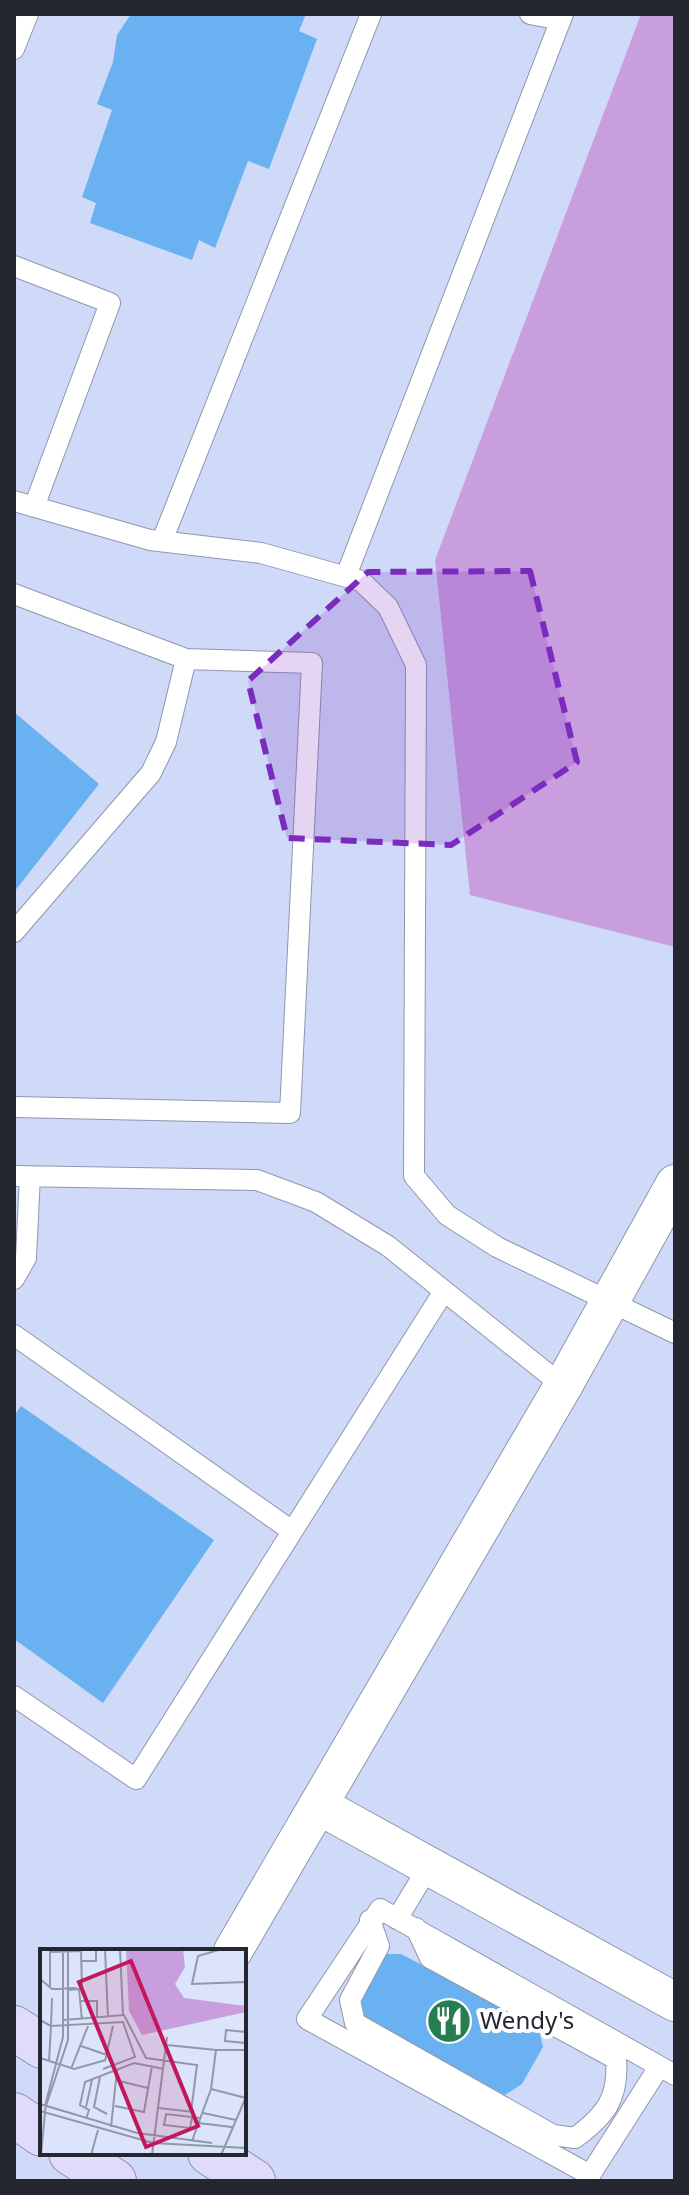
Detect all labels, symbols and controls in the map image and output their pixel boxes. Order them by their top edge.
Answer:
inset map [40,1949,246,2155]
restaurant icon: Wendy's [425,1997,473,2045]
place label: Wendy's [480,2003,574,2036]

